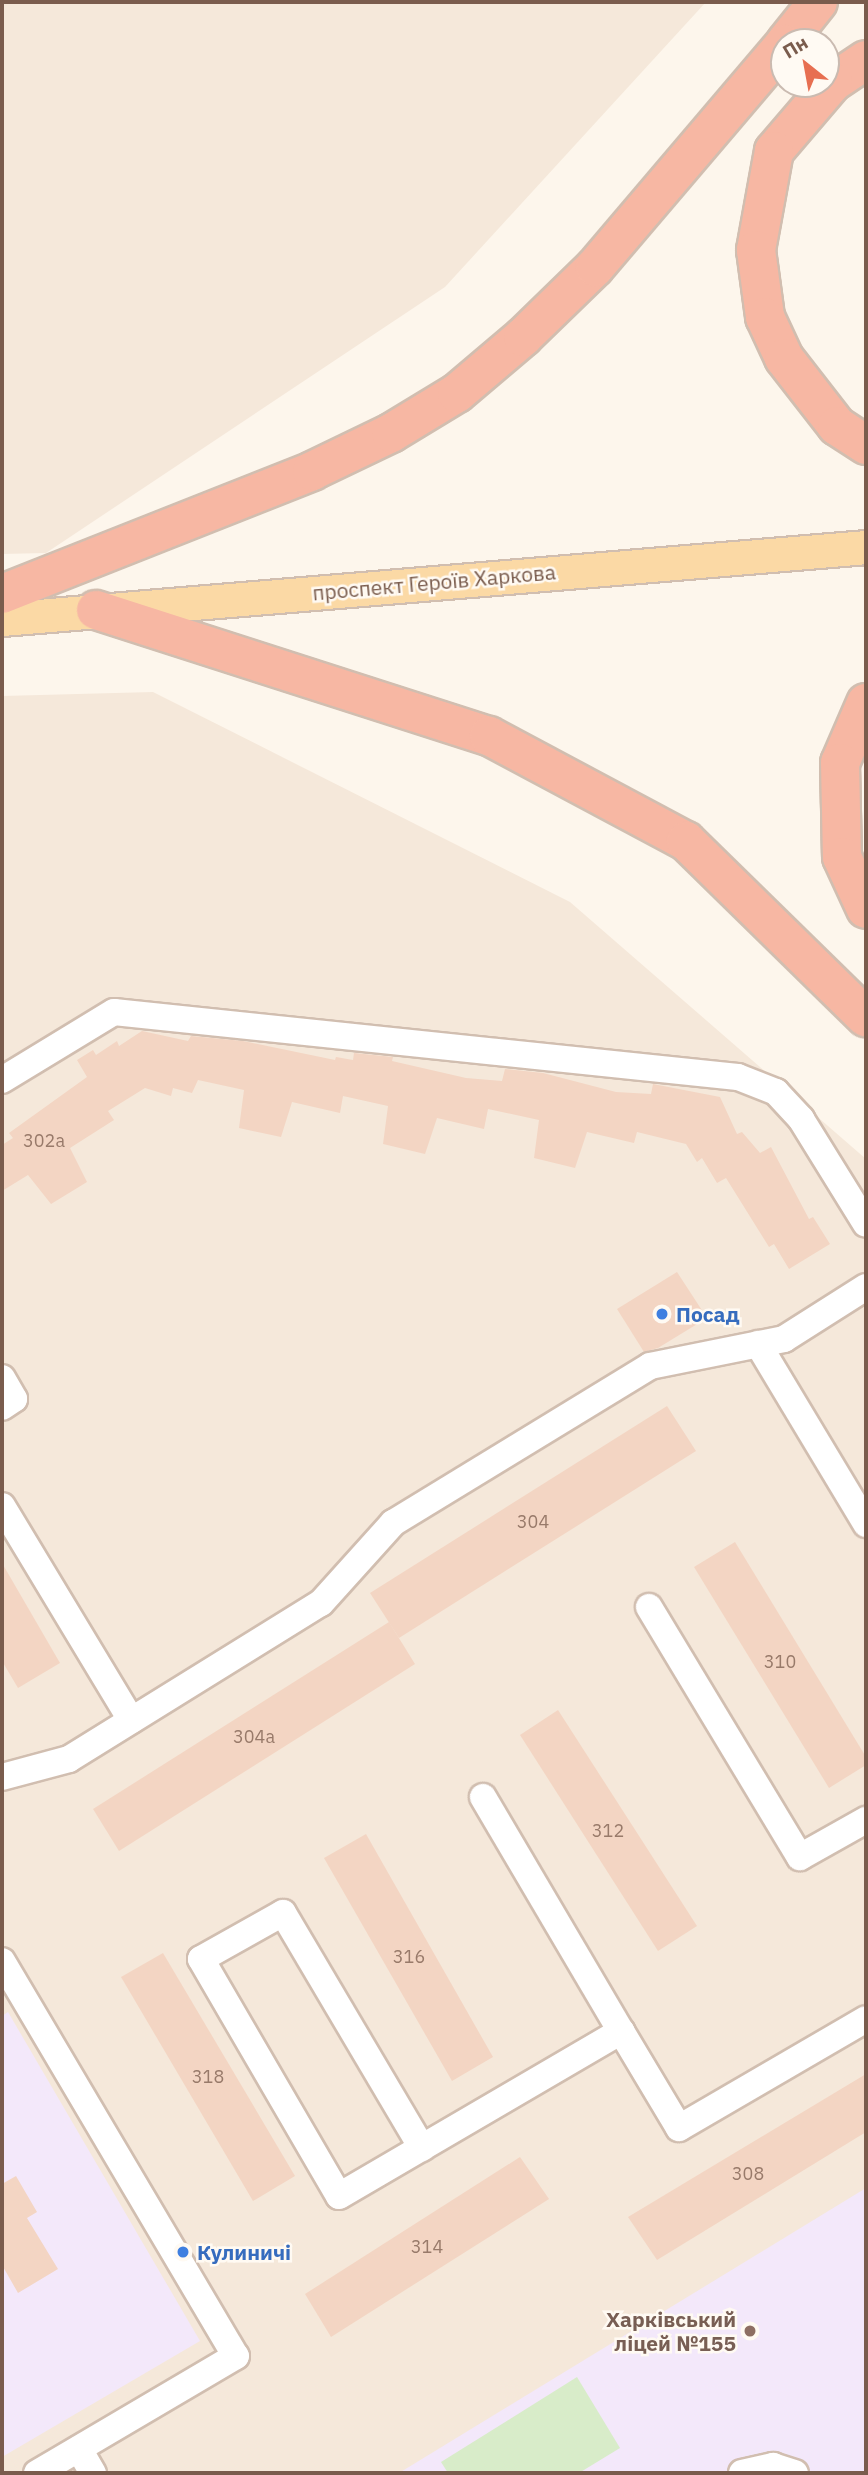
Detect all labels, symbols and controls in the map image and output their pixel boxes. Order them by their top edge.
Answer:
north arrow [770,28,840,98]
text: Пн [778,30,812,63]
street label: проспект Героїв Харкова [311,559,557,605]
house number: 302а [23,1130,65,1152]
place label: Посад [676,1301,739,1327]
marker: Посад [654,1306,670,1322]
house number: 304 [517,1511,549,1533]
house number: 310 [764,1651,796,1673]
house number: 304а [233,1726,275,1748]
house number: 312 [592,1820,624,1842]
house number: 316 [393,1946,425,1968]
house number: 318 [192,2066,224,2088]
house number: 308 [732,2163,764,2185]
house number: 314 [411,2236,443,2258]
place label: Кулиничі [197,2239,291,2265]
marker: Кулиничі [175,2244,191,2260]
place label: Харківський ліцей №155 [606,2306,736,2356]
marker: Харківський ліцей №155 [742,2323,758,2339]

